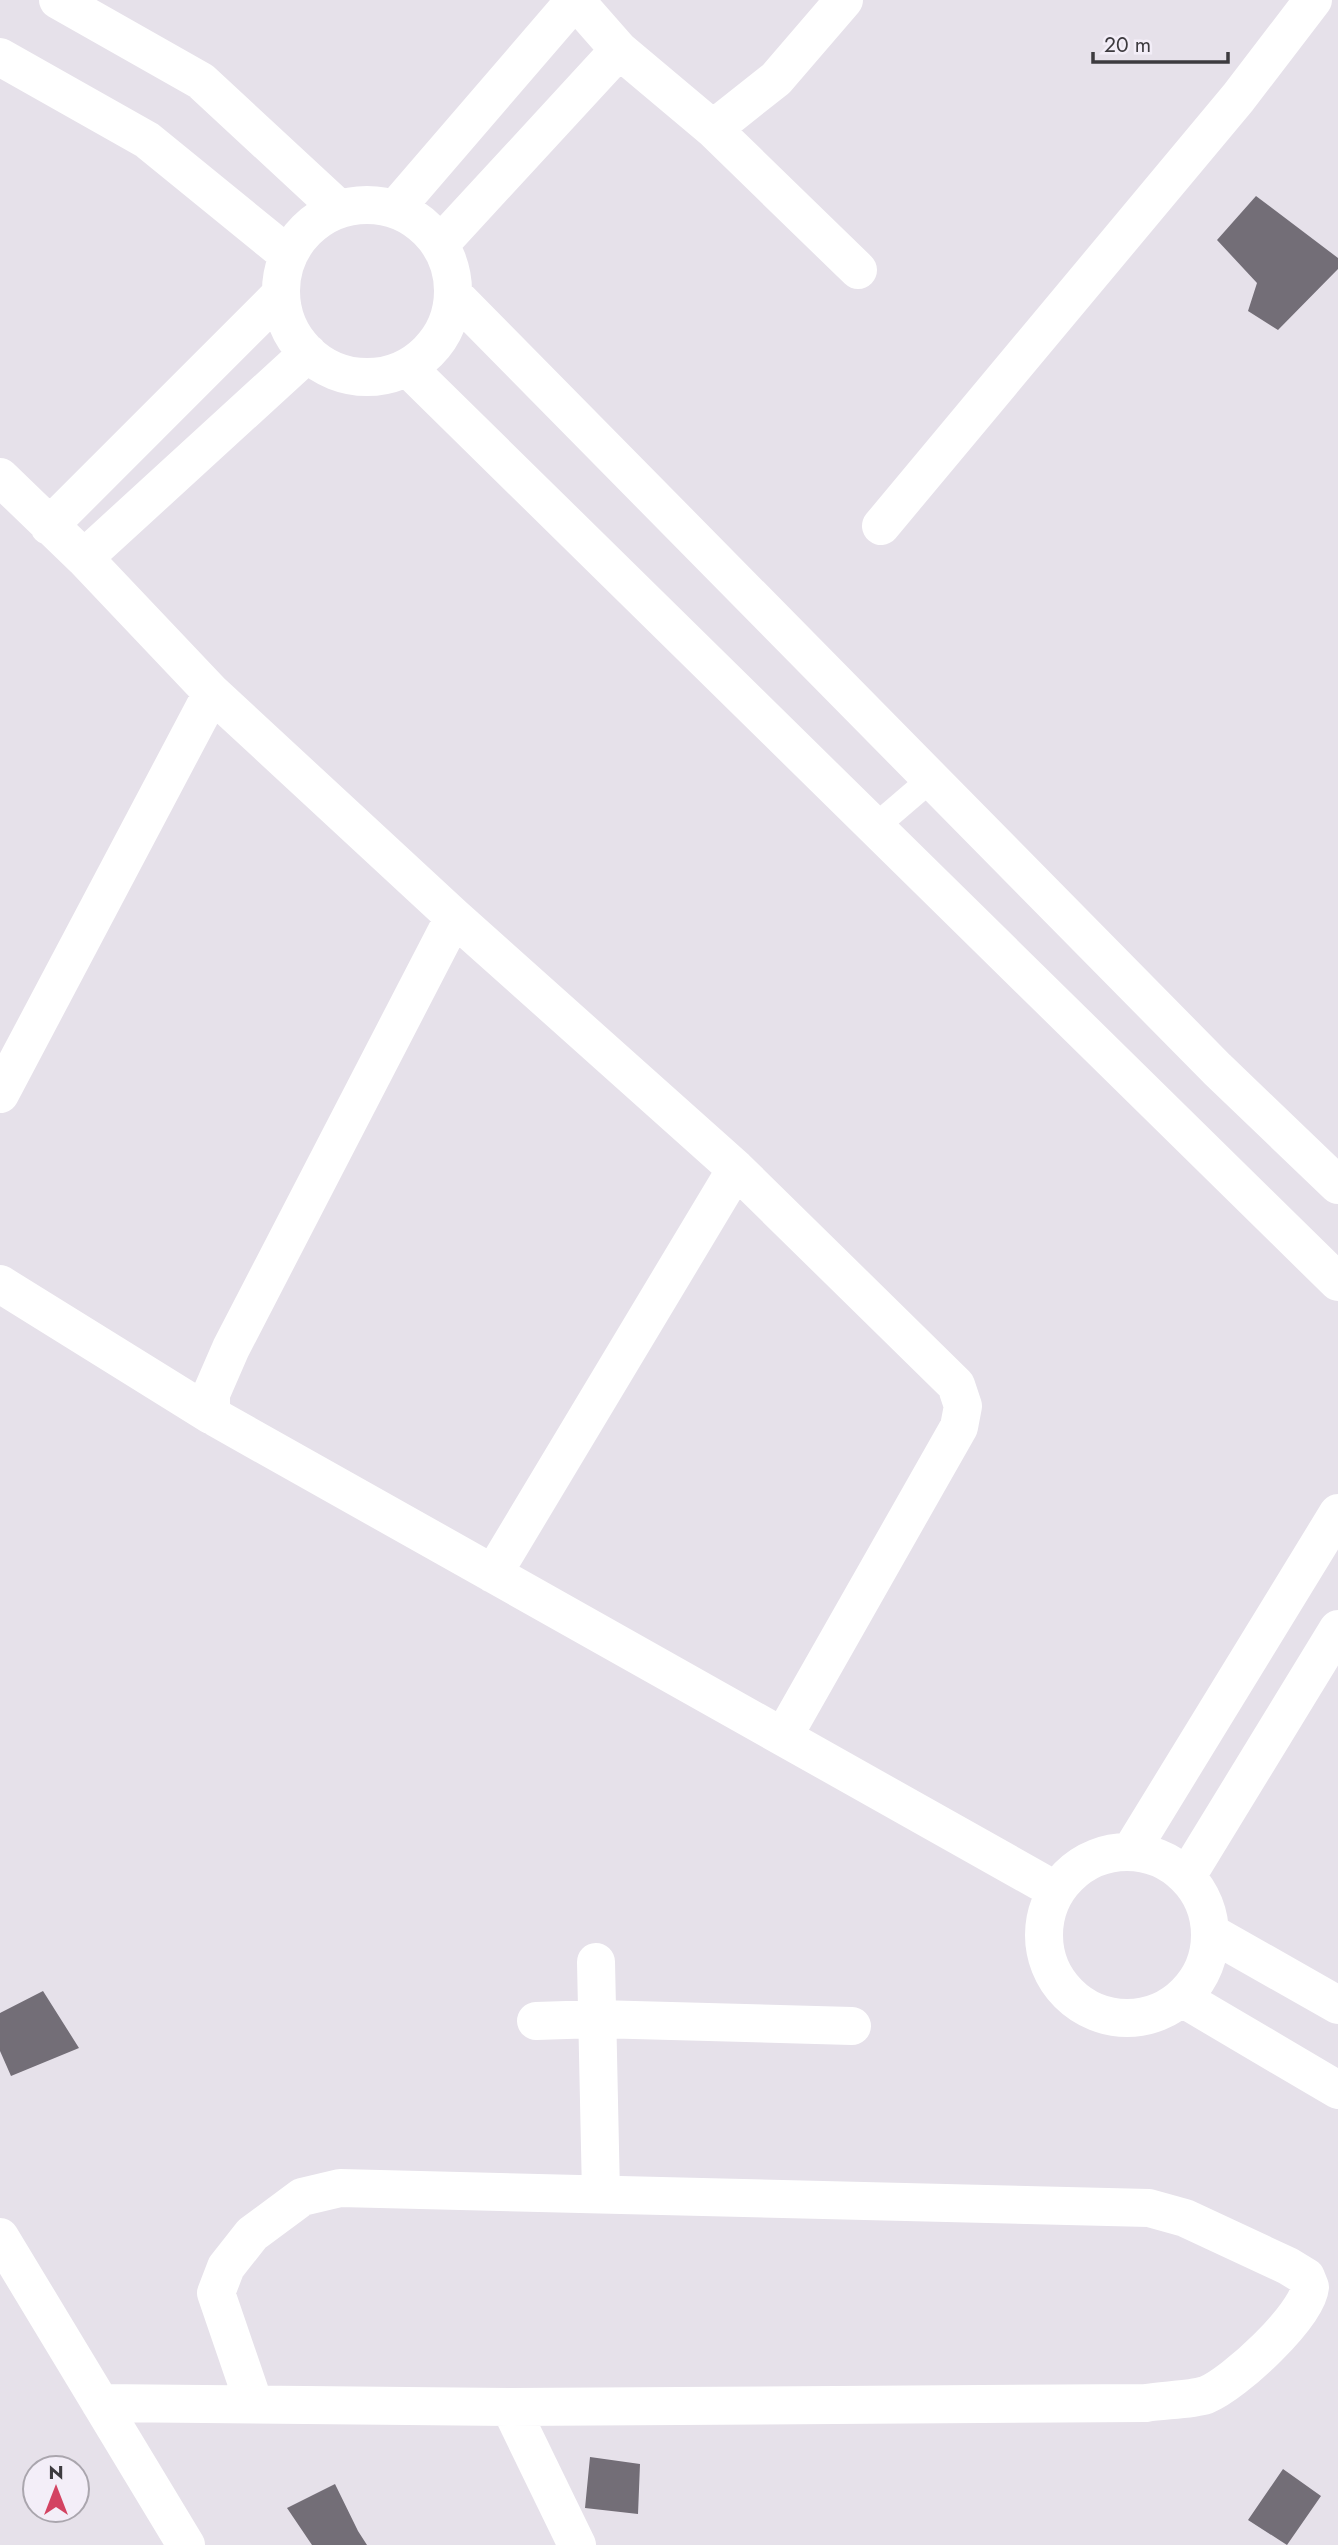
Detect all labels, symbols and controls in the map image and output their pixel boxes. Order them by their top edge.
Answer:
scale bar [1093,21,1228,65]
text: 20 m [1104,30,1151,60]
north arrow [21,2454,91,2524]
text: N [48,2459,64,2486]

